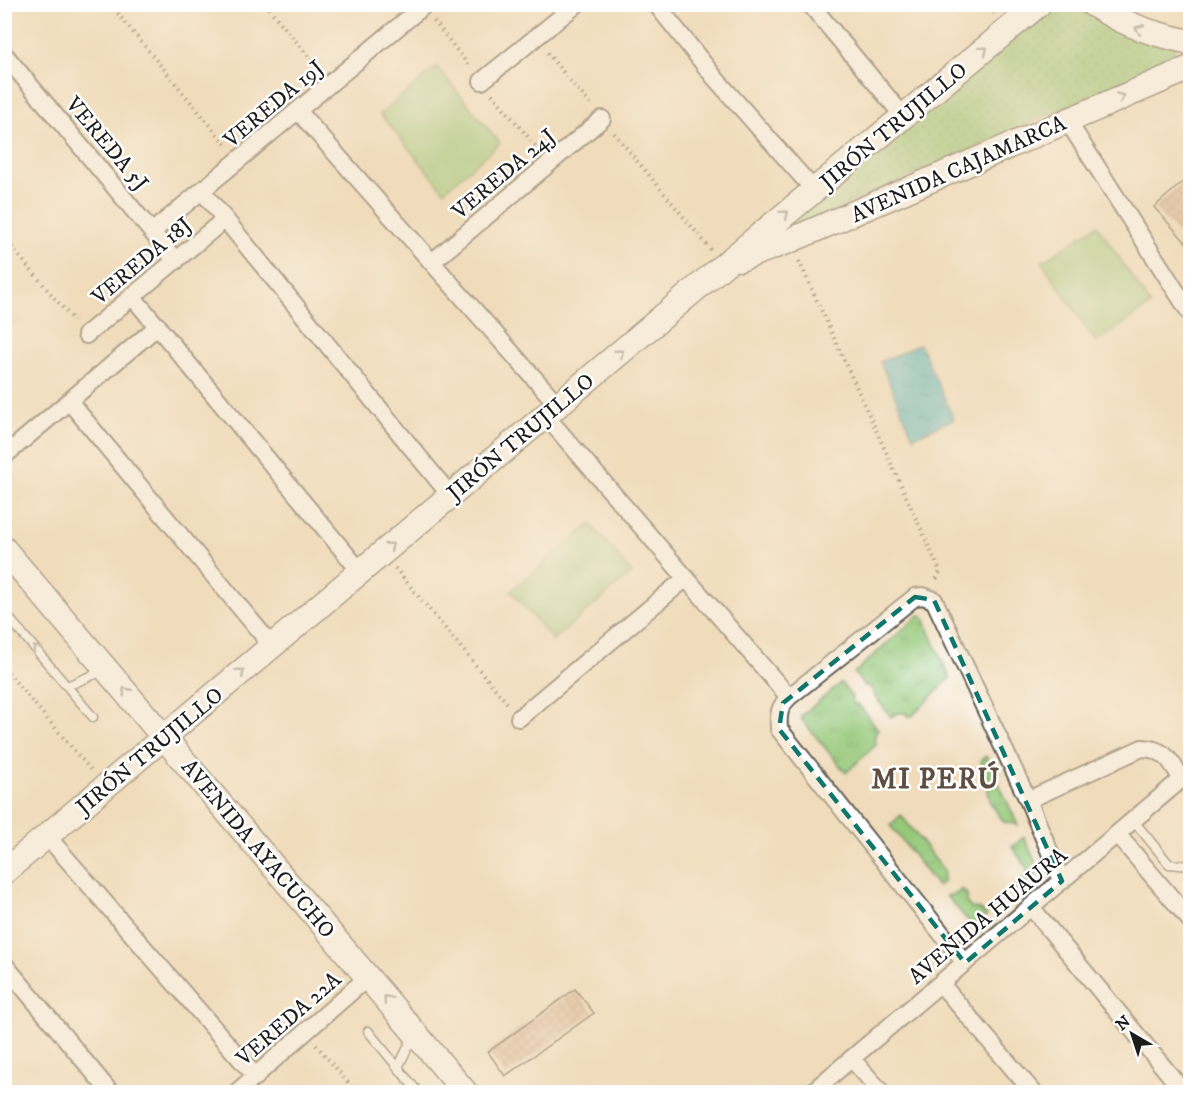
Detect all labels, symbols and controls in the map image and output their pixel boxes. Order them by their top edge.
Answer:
one-way arrow [1134,24,1145,36]
one-way arrow [977,46,988,57]
street label: VEREDA 19J [218,54,330,154]
street label: JIRÓN TRUJILLO [813,56,973,197]
street label: VEREDA 5J [59,91,154,197]
one-way arrow [1115,92,1126,104]
street label: AVENIDA CAJAMARCA [847,109,1071,229]
street label: VEREDA 24J [446,123,561,226]
street label: VEREDA 18J [86,211,198,312]
one-way arrow [778,211,789,222]
one-way arrow [613,349,624,360]
street label: JIRÓN TRUJILLO [440,367,600,508]
one-way arrow [383,542,394,553]
one-way arrow [32,645,43,656]
one-way arrow [234,668,245,679]
street label: JIRÓN TRUJILLO [69,681,229,822]
one-way arrow [123,687,134,698]
street label: AVENIDA AYACUCHO [175,754,341,944]
district label: MI PERÚ [871,761,1001,797]
street label: AVENIDA HUAURA [903,841,1074,990]
street label: VEREDA 22A [230,966,348,1073]
one-way arrow [383,995,394,1006]
north arrow [1102,1004,1162,1064]
text: N [1112,1011,1135,1035]

